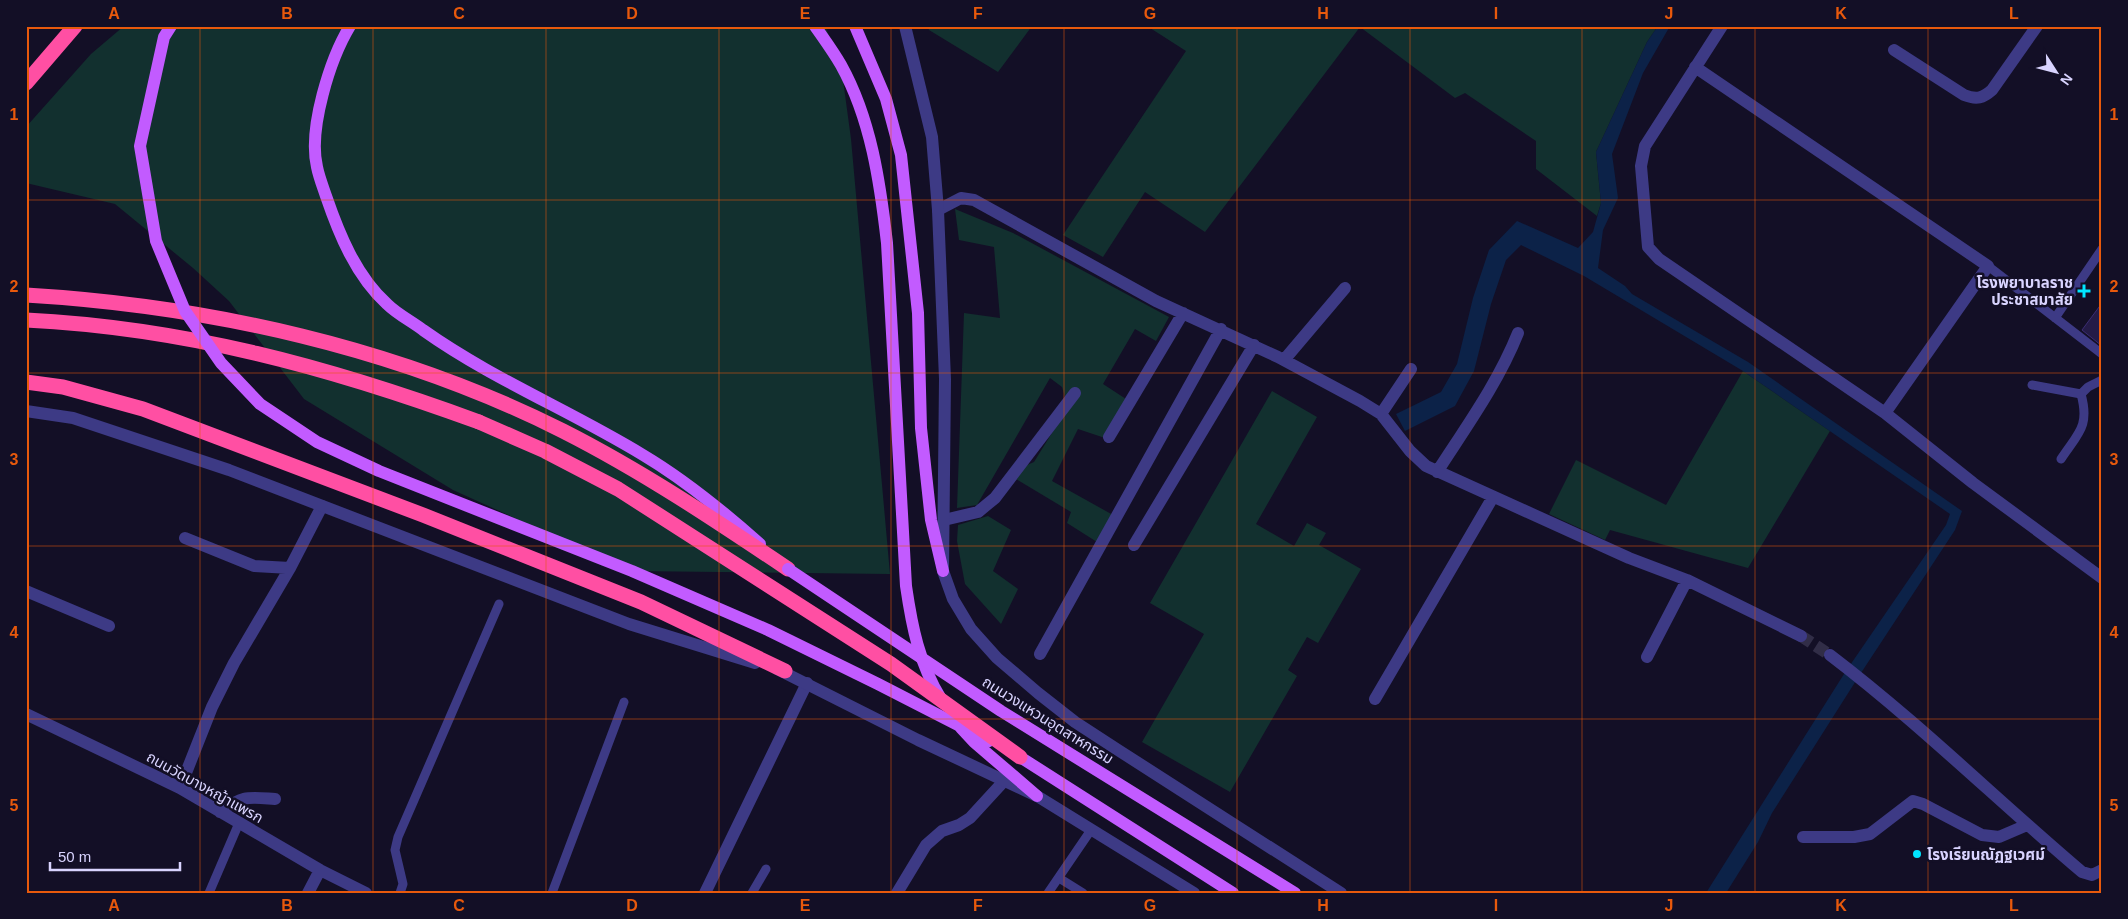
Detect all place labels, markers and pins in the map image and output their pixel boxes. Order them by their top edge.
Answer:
place label: โรงพยาบาลราช ประชาสมาสัย [1976,274,2073,308]
marker: โรงพยาบาลราช ประชาสมาสัย [2077,284,2091,298]
place label: โรงเรียนณัฏฐเวศม์ [1927,846,2045,863]
marker: โรงเรียนณัฏฐเวศม์ [1911,848,1923,860]

